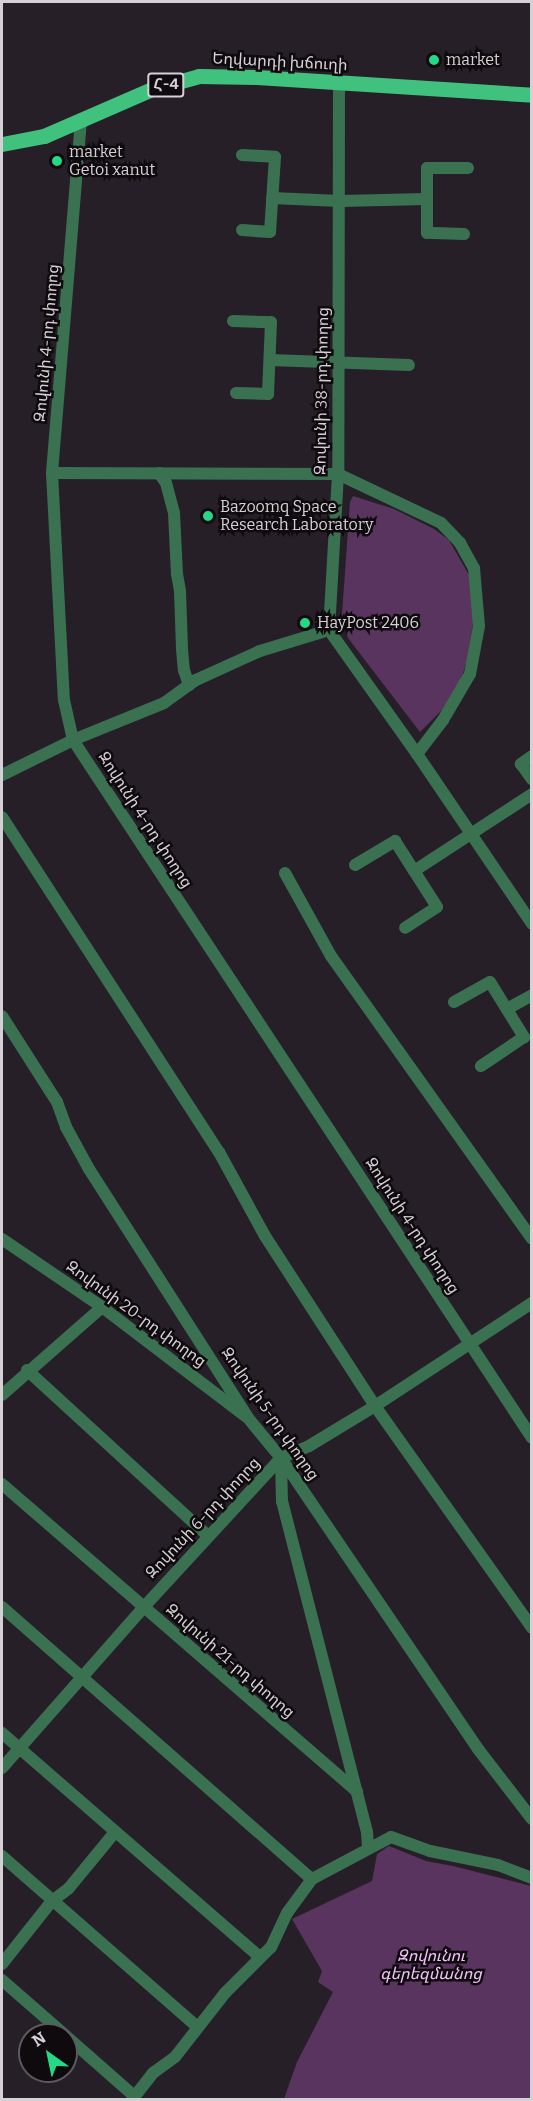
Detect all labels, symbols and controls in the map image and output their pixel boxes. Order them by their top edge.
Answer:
street label: Եղվարդի խճուղի [212,49,348,75]
place label: market [446,50,500,70]
marker: market [427,53,441,67]
road number: Հ-4 [146,73,186,97]
place label: market Getoi xanut [69,142,155,180]
marker: market Getoi xanut [50,154,64,168]
street label: Զովունի 4-րդ փողոց [31,263,63,423]
street label: Զովունի 38-րդ փողոց [311,307,333,475]
place label: Bazoomq Space Research Laboratory [220,497,374,535]
marker: Bazoomq Space Research Laboratory [201,509,215,523]
place label: HayPost 2406 [317,613,419,633]
marker: HayPost 2406 [298,616,312,630]
street label: Զովունի 4-րդ փողոց [94,748,196,892]
street label: Զովունի 4-րդ փողոց [361,1154,463,1298]
street label: Զովունի 20-րդ փողոց [62,1257,210,1371]
street label: Զովունի 5-րդ փողոց [217,1344,323,1484]
street label: Զովունի 6-րդ փողոց [142,1453,264,1583]
street label: Զովունի 21-րդ փողոց [162,1600,298,1722]
park label: Զովունու գերեզմանոց [380,1946,482,1984]
north arrow [18,2023,78,2083]
text: N [29,2028,49,2050]

